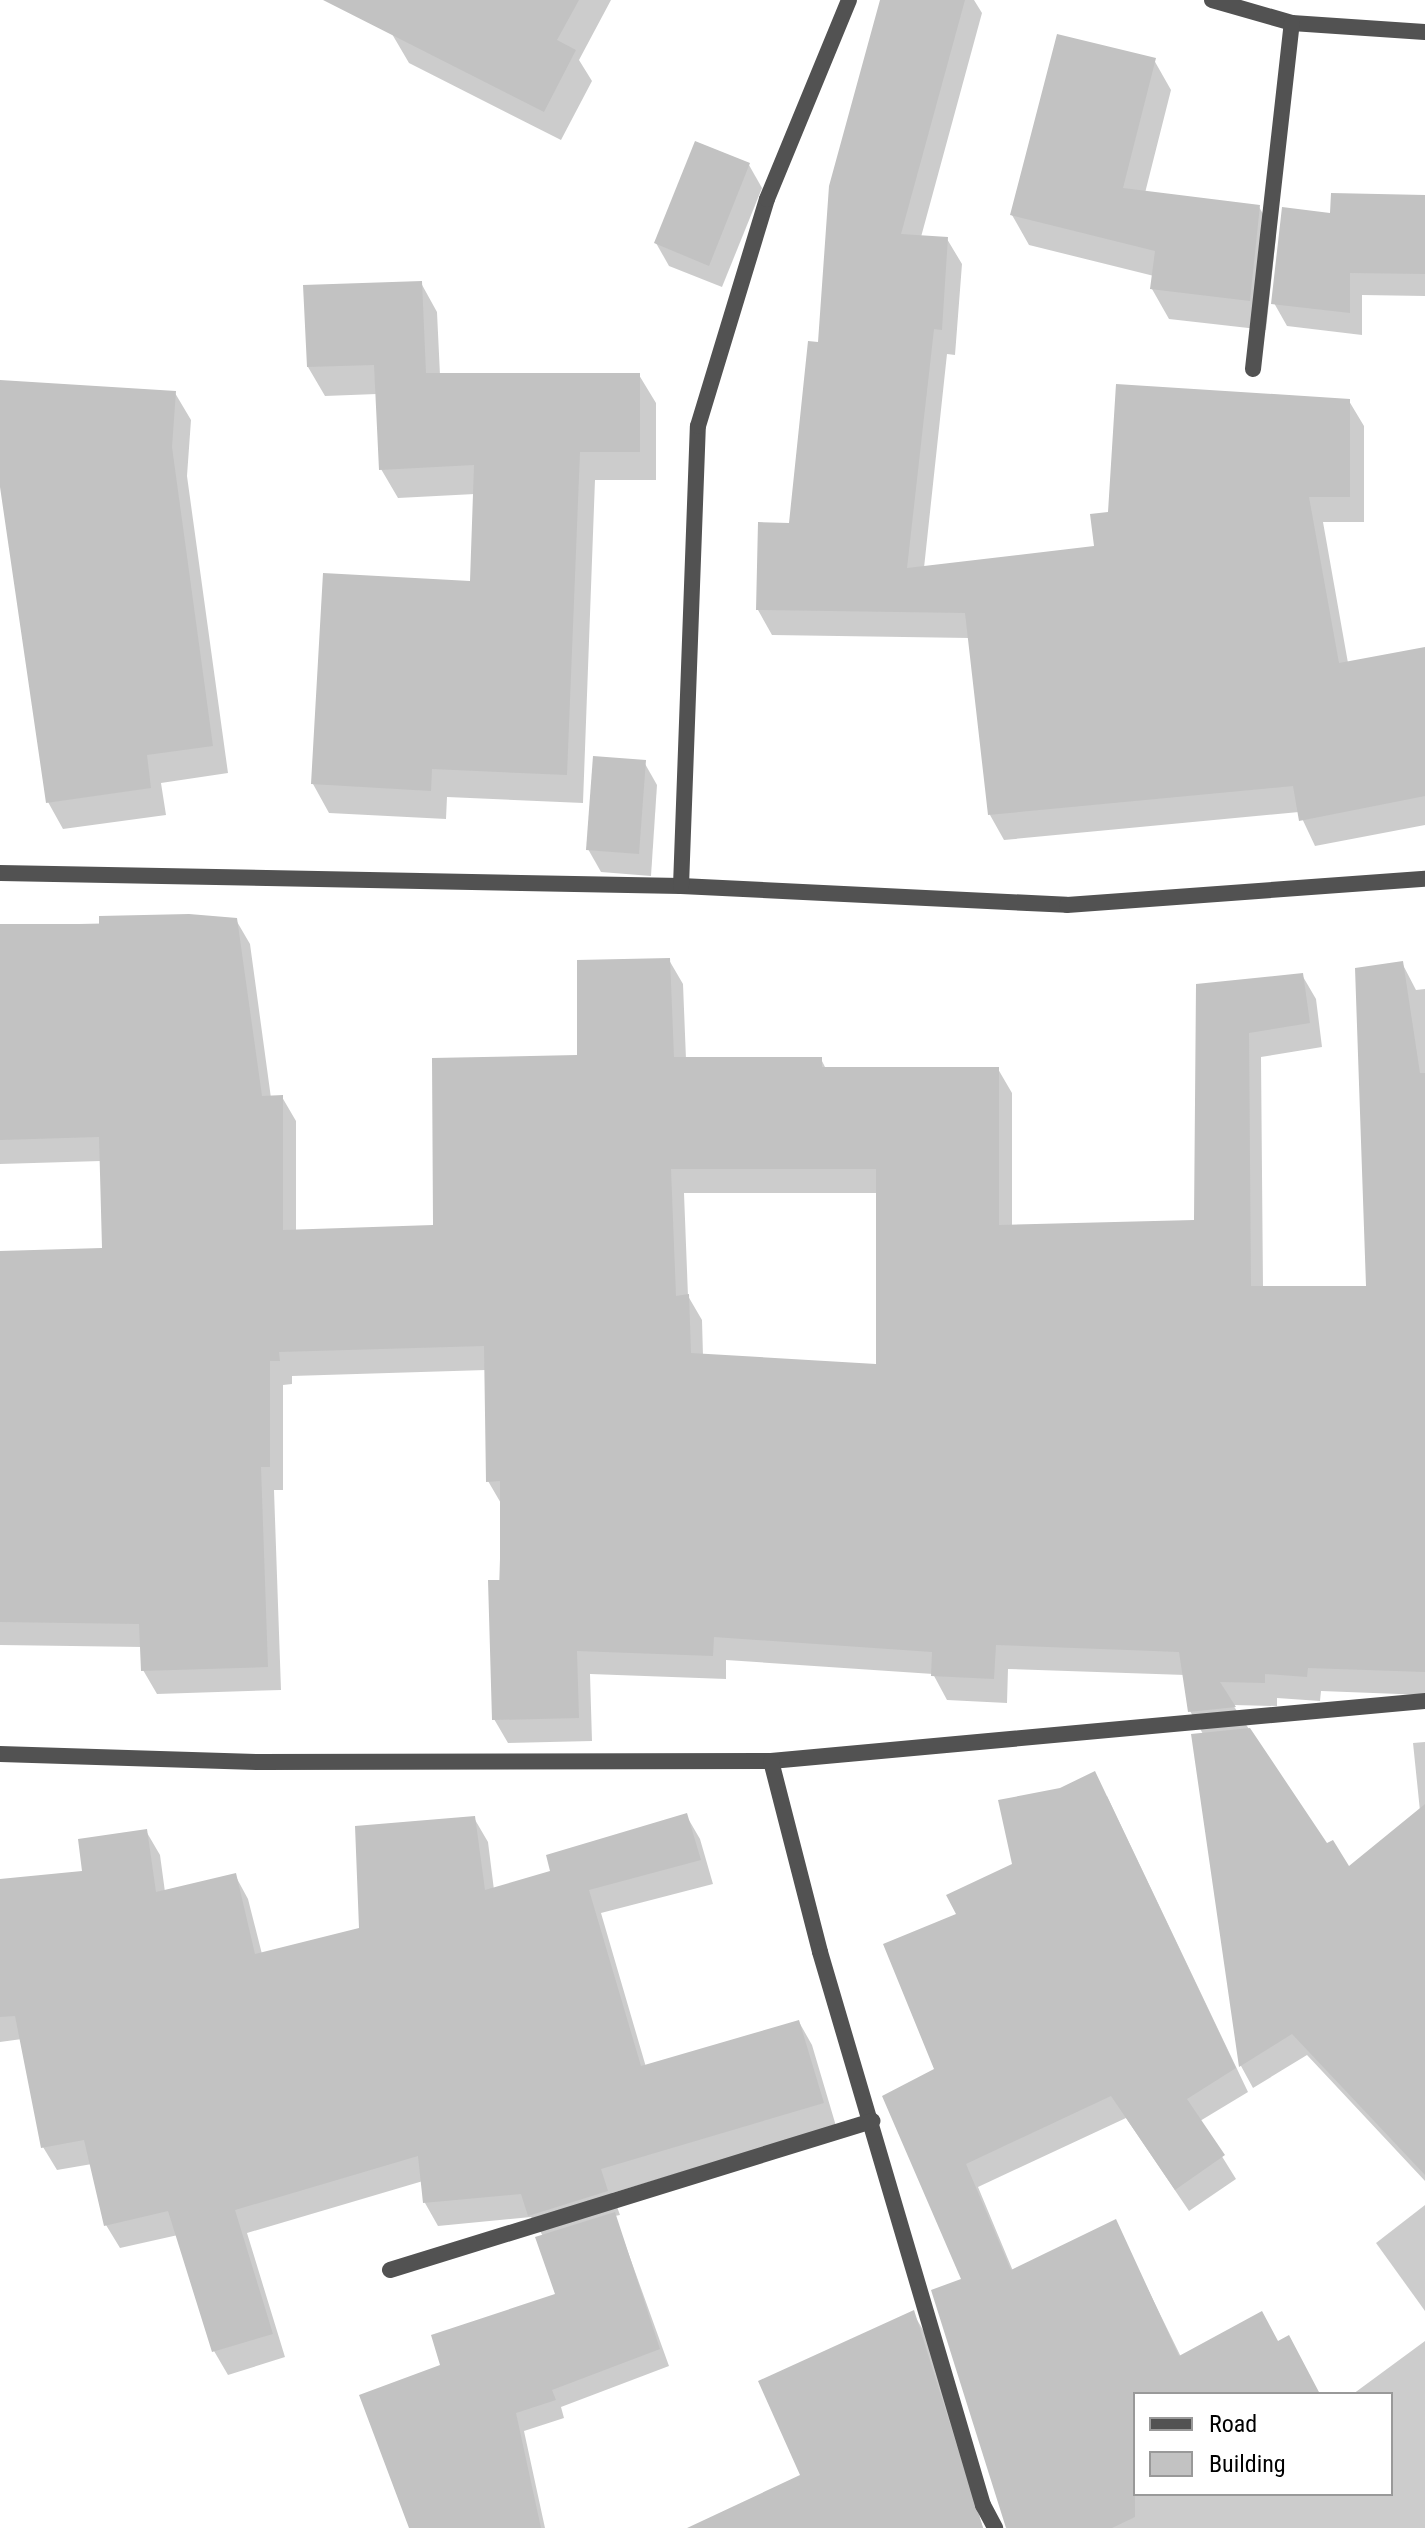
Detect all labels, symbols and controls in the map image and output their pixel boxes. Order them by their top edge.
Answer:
legend [1133,2392,1393,2496]
text: Road [1209,2410,1257,2438]
text: Building [1209,2450,1286,2478]

